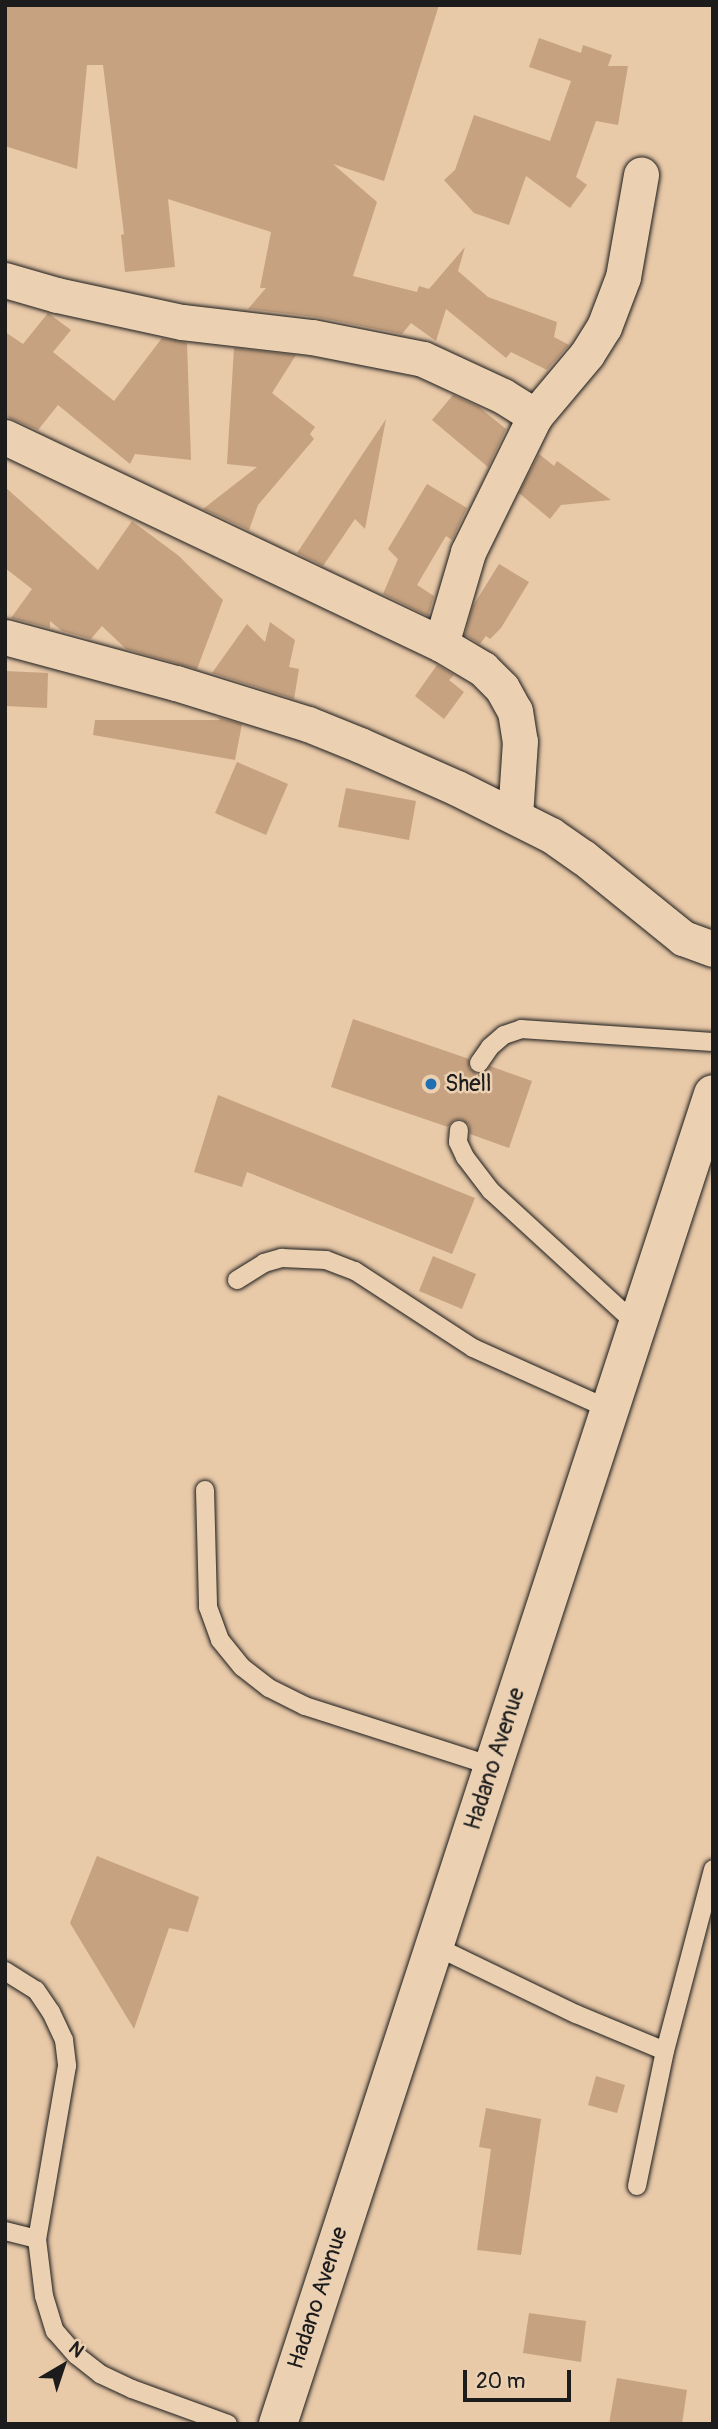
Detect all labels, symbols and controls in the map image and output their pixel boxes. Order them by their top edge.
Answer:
place label: Shell [445,1070,491,1098]
marker: Shell [423,1076,439,1092]
street label: Hadano Avenue [459,1684,531,1834]
street label: Hadano Avenue [282,2223,354,2373]
north arrow [28,2331,98,2401]
text: N [64,2336,89,2363]
scale bar [466,2356,574,2400]
text: 20 m [476,2368,525,2395]

